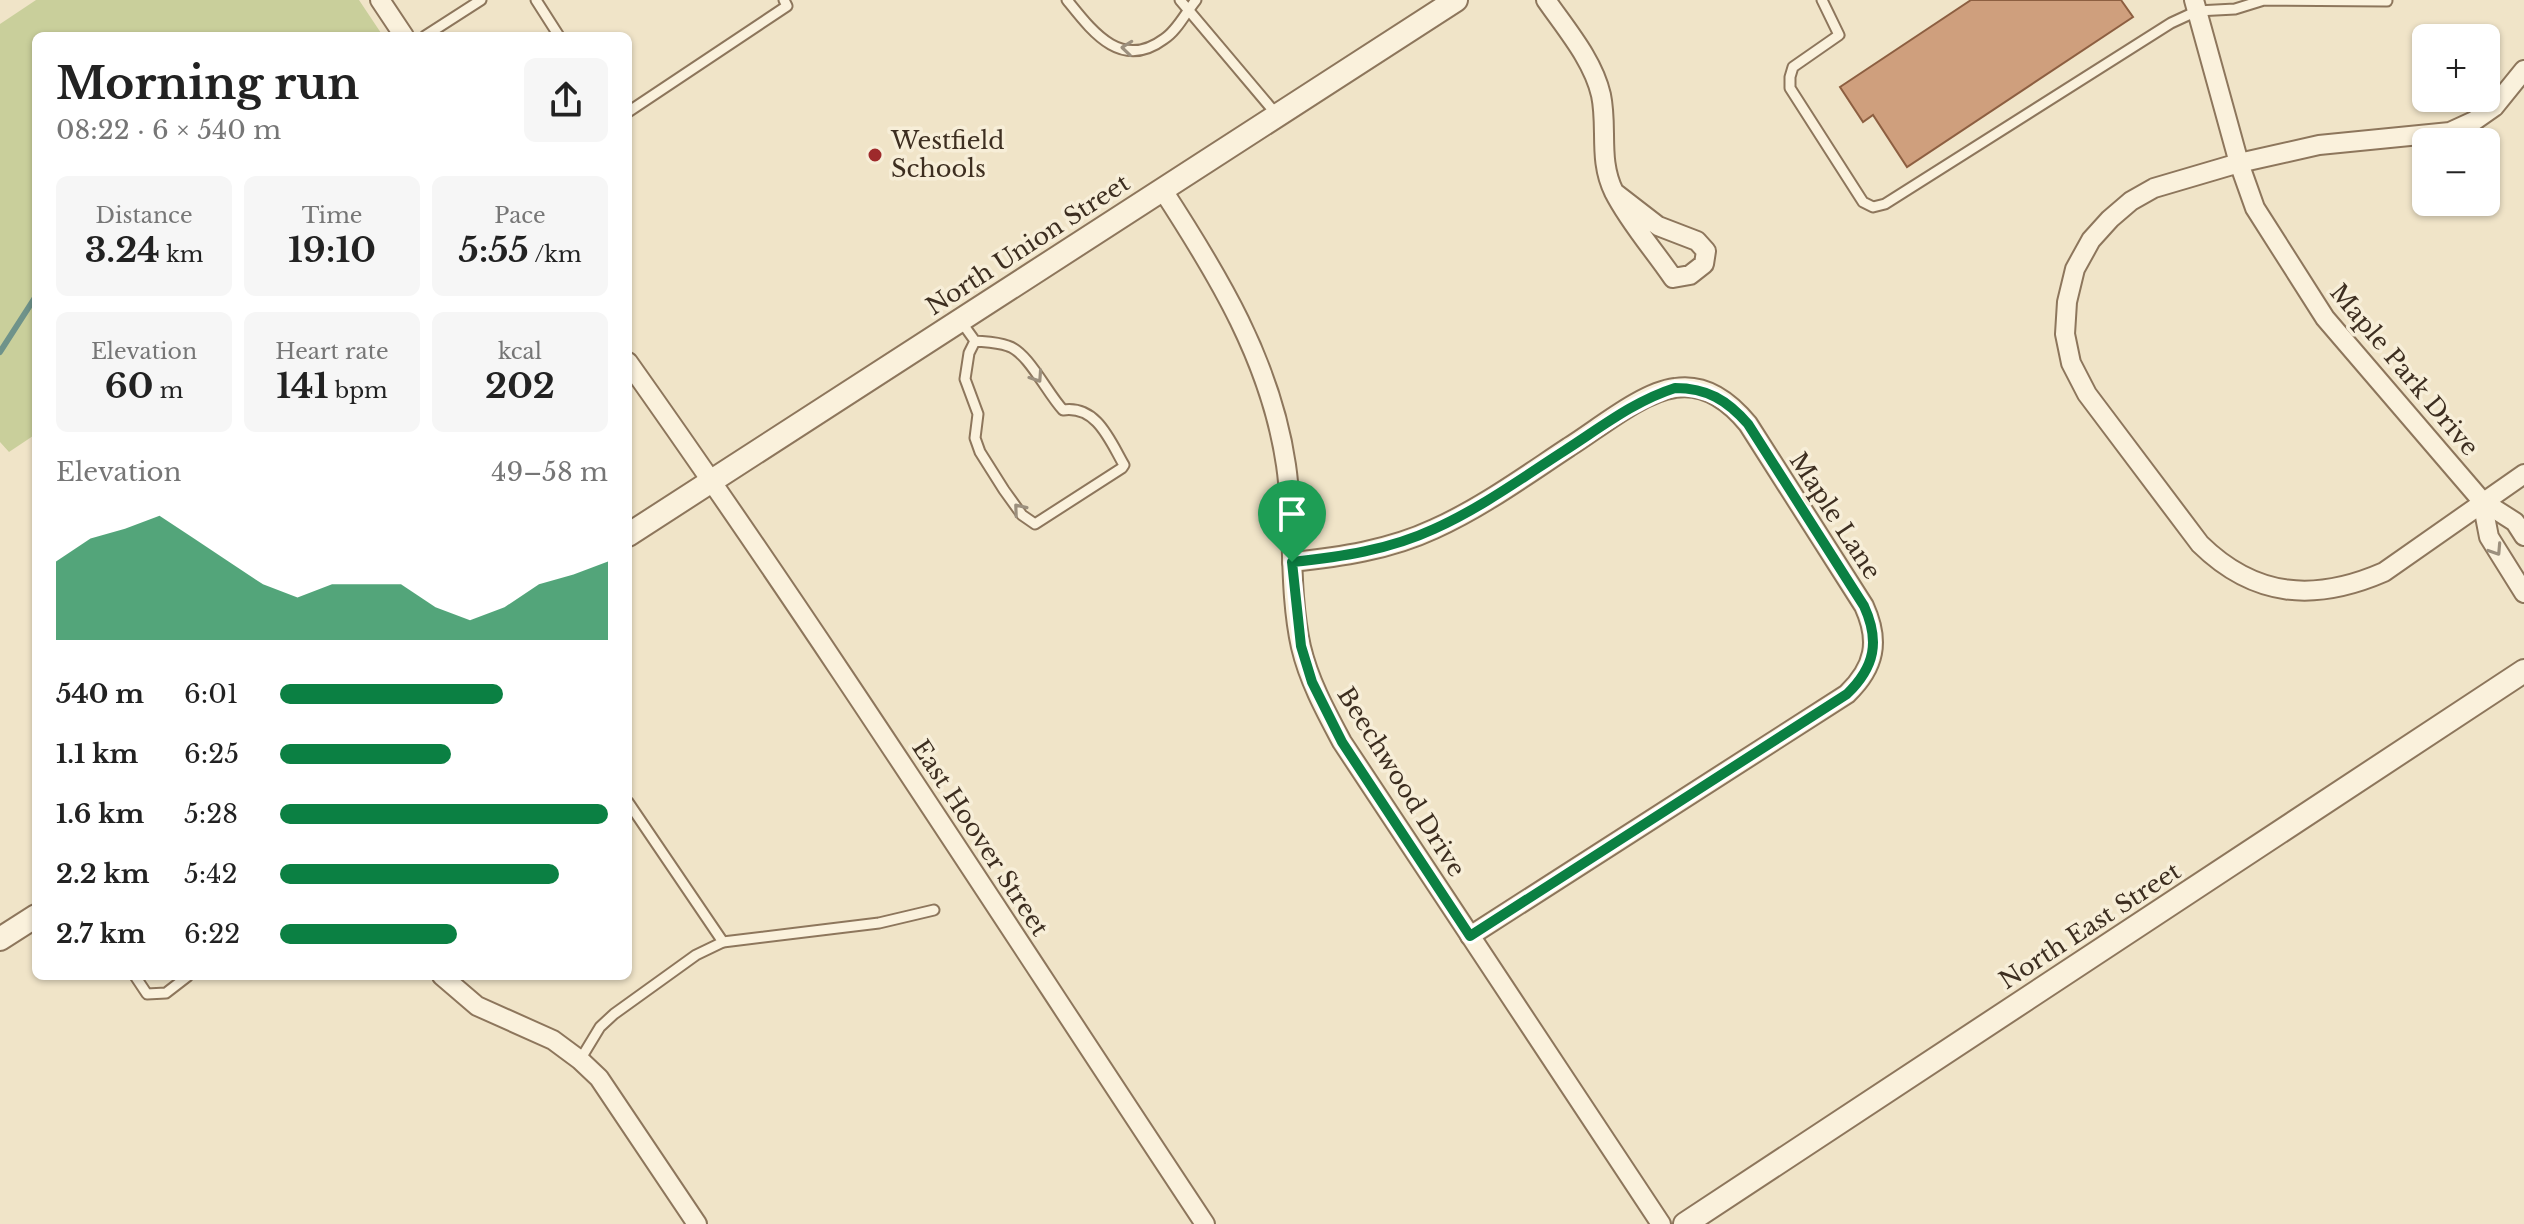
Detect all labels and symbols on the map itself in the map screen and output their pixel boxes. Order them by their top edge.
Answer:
one-way arrow [1121,40,1134,57]
place label: Westfield Schools [890,126,1004,183]
marker: Westfield Schools [866,146,884,164]
street label: North Union Street [921,168,1135,321]
street label: Maple Park Drive [2324,278,2485,461]
one-way arrow [1028,369,1043,383]
street label: Maple Lane [1784,447,1887,585]
pin [1258,480,1326,562]
one-way arrow [1014,504,1029,518]
one-way arrow [2487,541,2502,555]
street label: Beechwood Drive [1331,682,1471,882]
street label: East Hoover Street [906,734,1055,941]
street label: North East Street [1994,856,2186,995]

